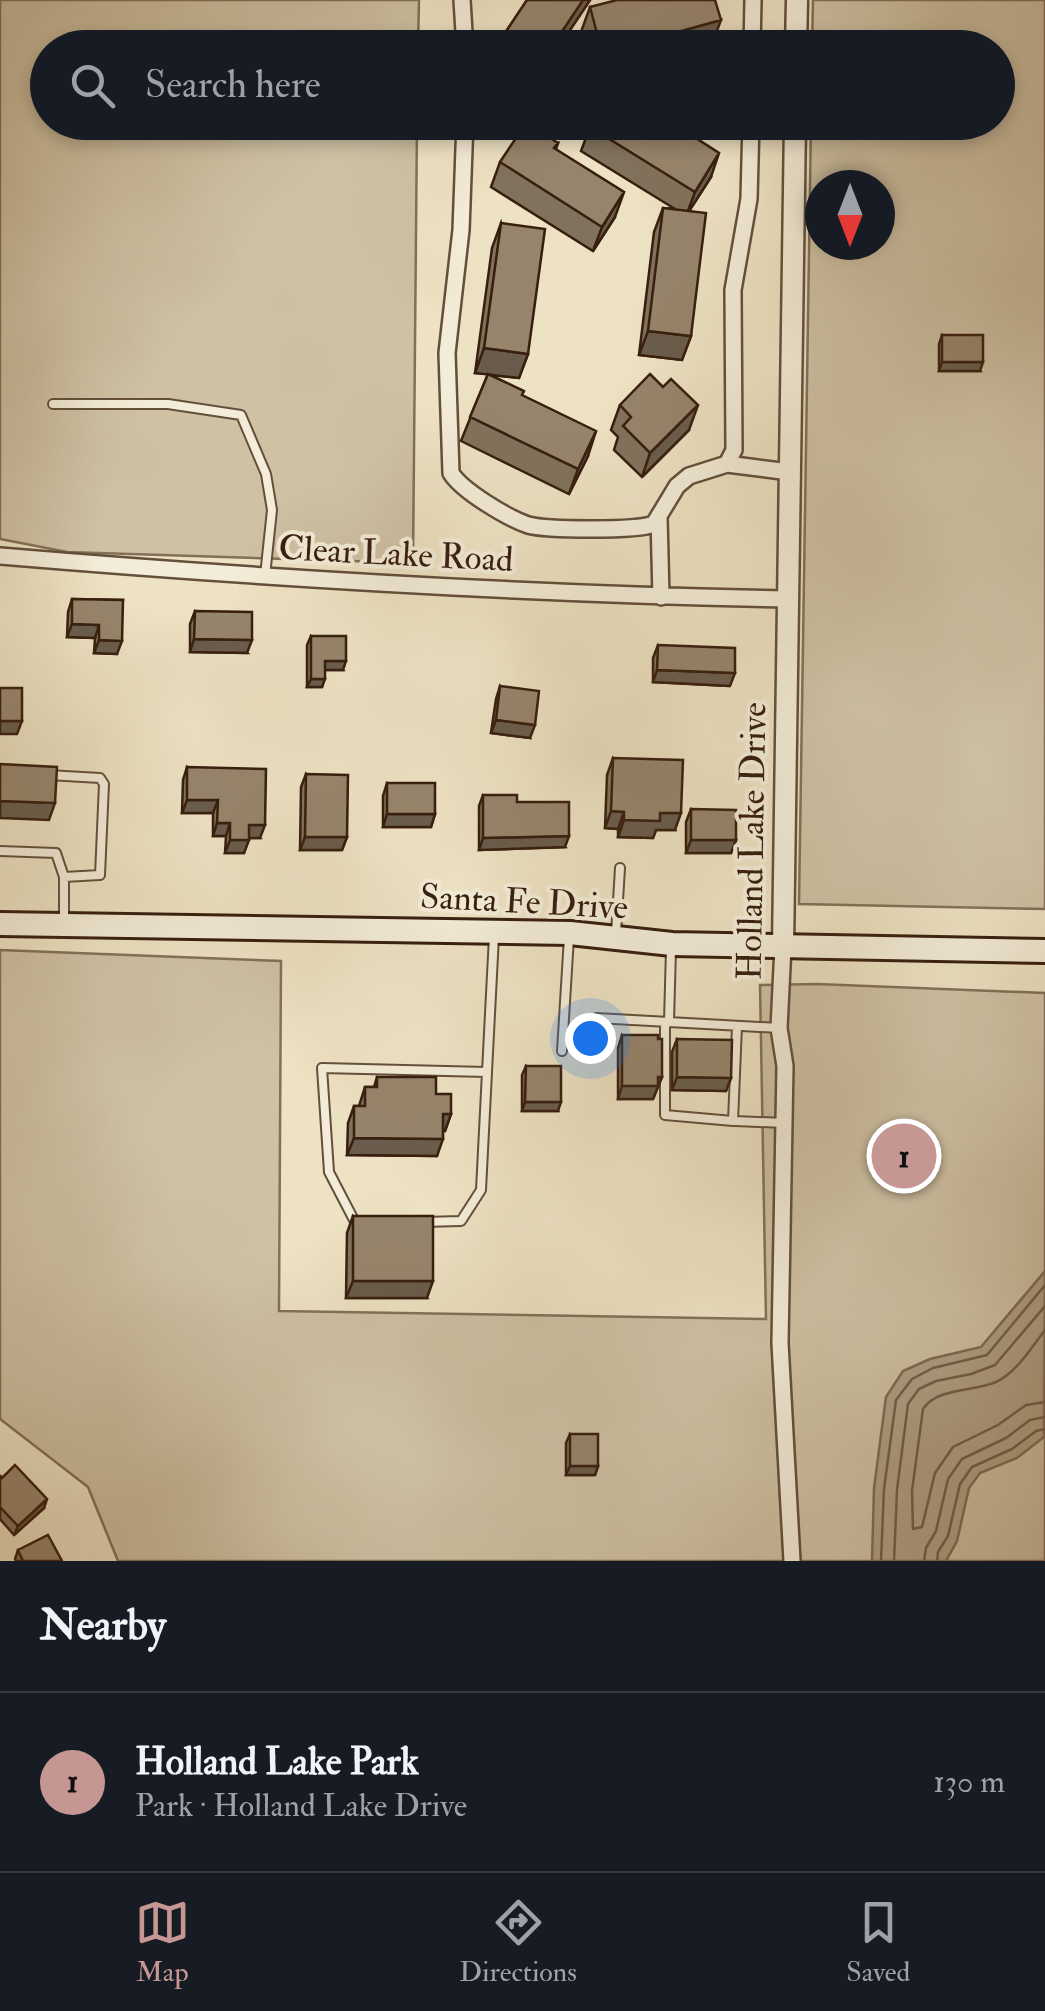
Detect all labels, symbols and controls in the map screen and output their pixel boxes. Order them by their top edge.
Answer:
search box [30,30,1015,140]
icon: search [65,58,120,113]
text: Search here [145,61,321,109]
north arrow [805,170,895,260]
street label: Clear Lake Road [277,526,514,582]
street label: Holland Lake Drive [728,702,776,980]
street label: Santa Fe Drive [419,875,629,929]
your location [565,1013,616,1064]
pin: 1 [872,1118,936,1194]
text: Nearby [40,1600,166,1652]
text: Holland Lake Park [135,1738,419,1786]
text: 1 [67,1762,78,1802]
text: 130 m [933,1762,1005,1802]
text: Park · Holland Lake Drive [135,1786,467,1826]
tab: Map [135,1895,190,1990]
tab: Directions [459,1895,577,1990]
tab: Saved [846,1895,910,1990]

